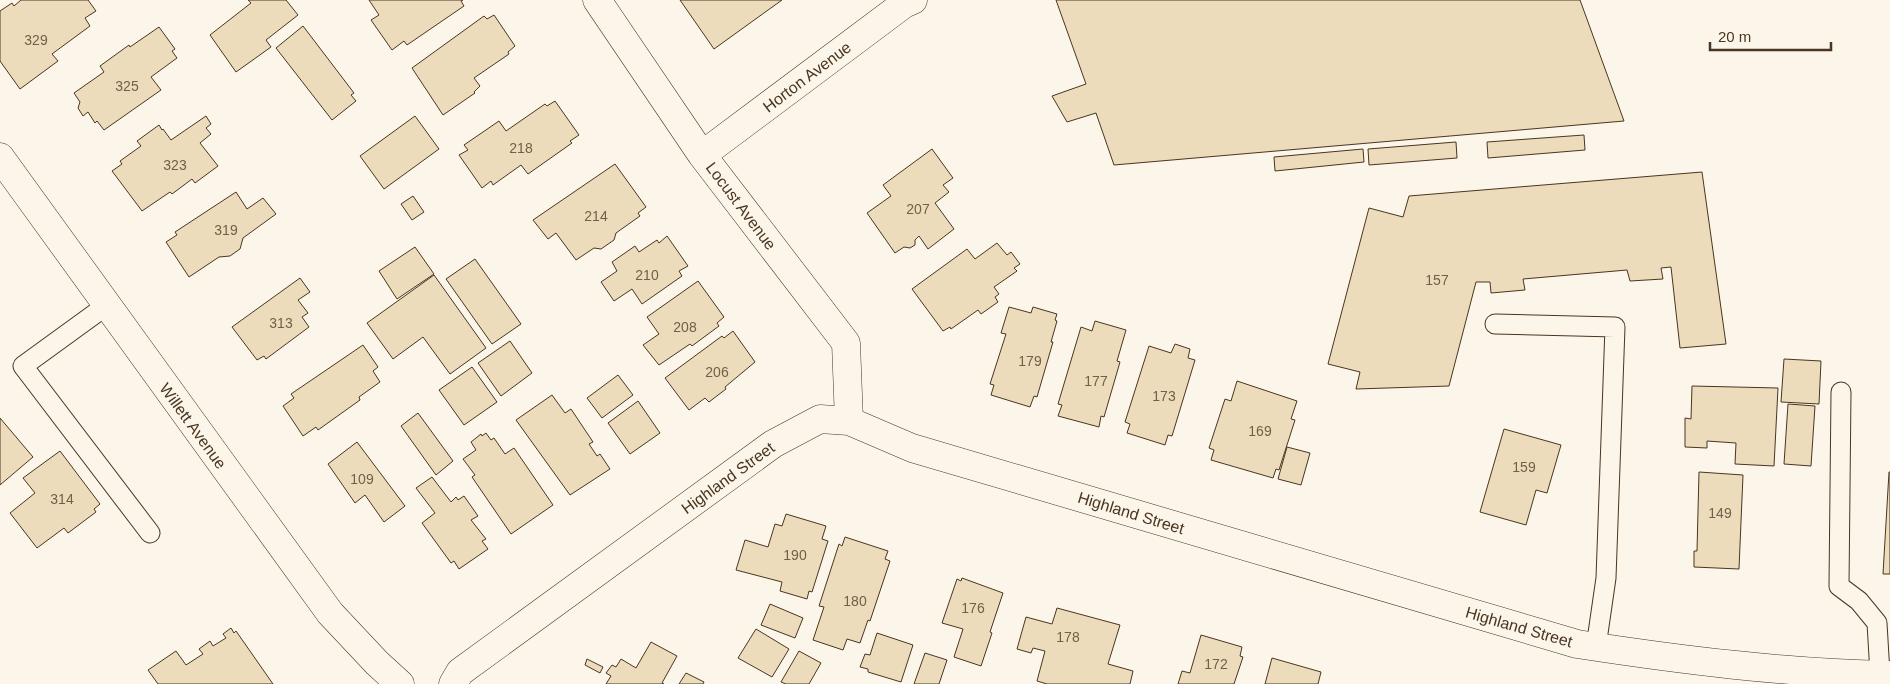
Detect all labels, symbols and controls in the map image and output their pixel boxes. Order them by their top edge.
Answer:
scale bar [1710,20,1831,52]
text: 20 m [1718,28,1751,45]
house number: 329 [24,32,48,48]
street label: Horton Avenue [760,38,854,116]
house number: 325 [115,78,139,94]
house number: 218 [509,140,533,156]
house number: 323 [163,157,187,173]
street label: Locust Avenue [703,159,779,253]
house number: 207 [906,201,930,217]
house number: 214 [584,208,608,224]
house number: 319 [214,222,238,238]
house number: 210 [635,267,659,283]
house number: 157 [1425,272,1449,288]
house number: 313 [269,315,293,331]
house number: 208 [673,319,697,335]
house number: 179 [1018,353,1042,369]
house number: 206 [705,364,729,380]
house number: 177 [1084,373,1108,389]
street label: Willett Avenue [156,380,230,472]
house number: 173 [1152,388,1176,404]
house number: 169 [1248,423,1272,439]
street label: Highland Street [678,438,778,517]
house number: 159 [1512,459,1536,475]
house number: 109 [350,471,374,487]
street label: Highland Street [1076,489,1187,537]
house number: 314 [50,491,74,507]
house number: 149 [1708,505,1732,521]
house number: 190 [783,547,807,563]
house number: 180 [843,593,867,609]
house number: 176 [961,600,985,616]
street label: Highland Street [1464,604,1575,651]
house number: 178 [1056,629,1080,645]
house number: 172 [1204,656,1228,672]

